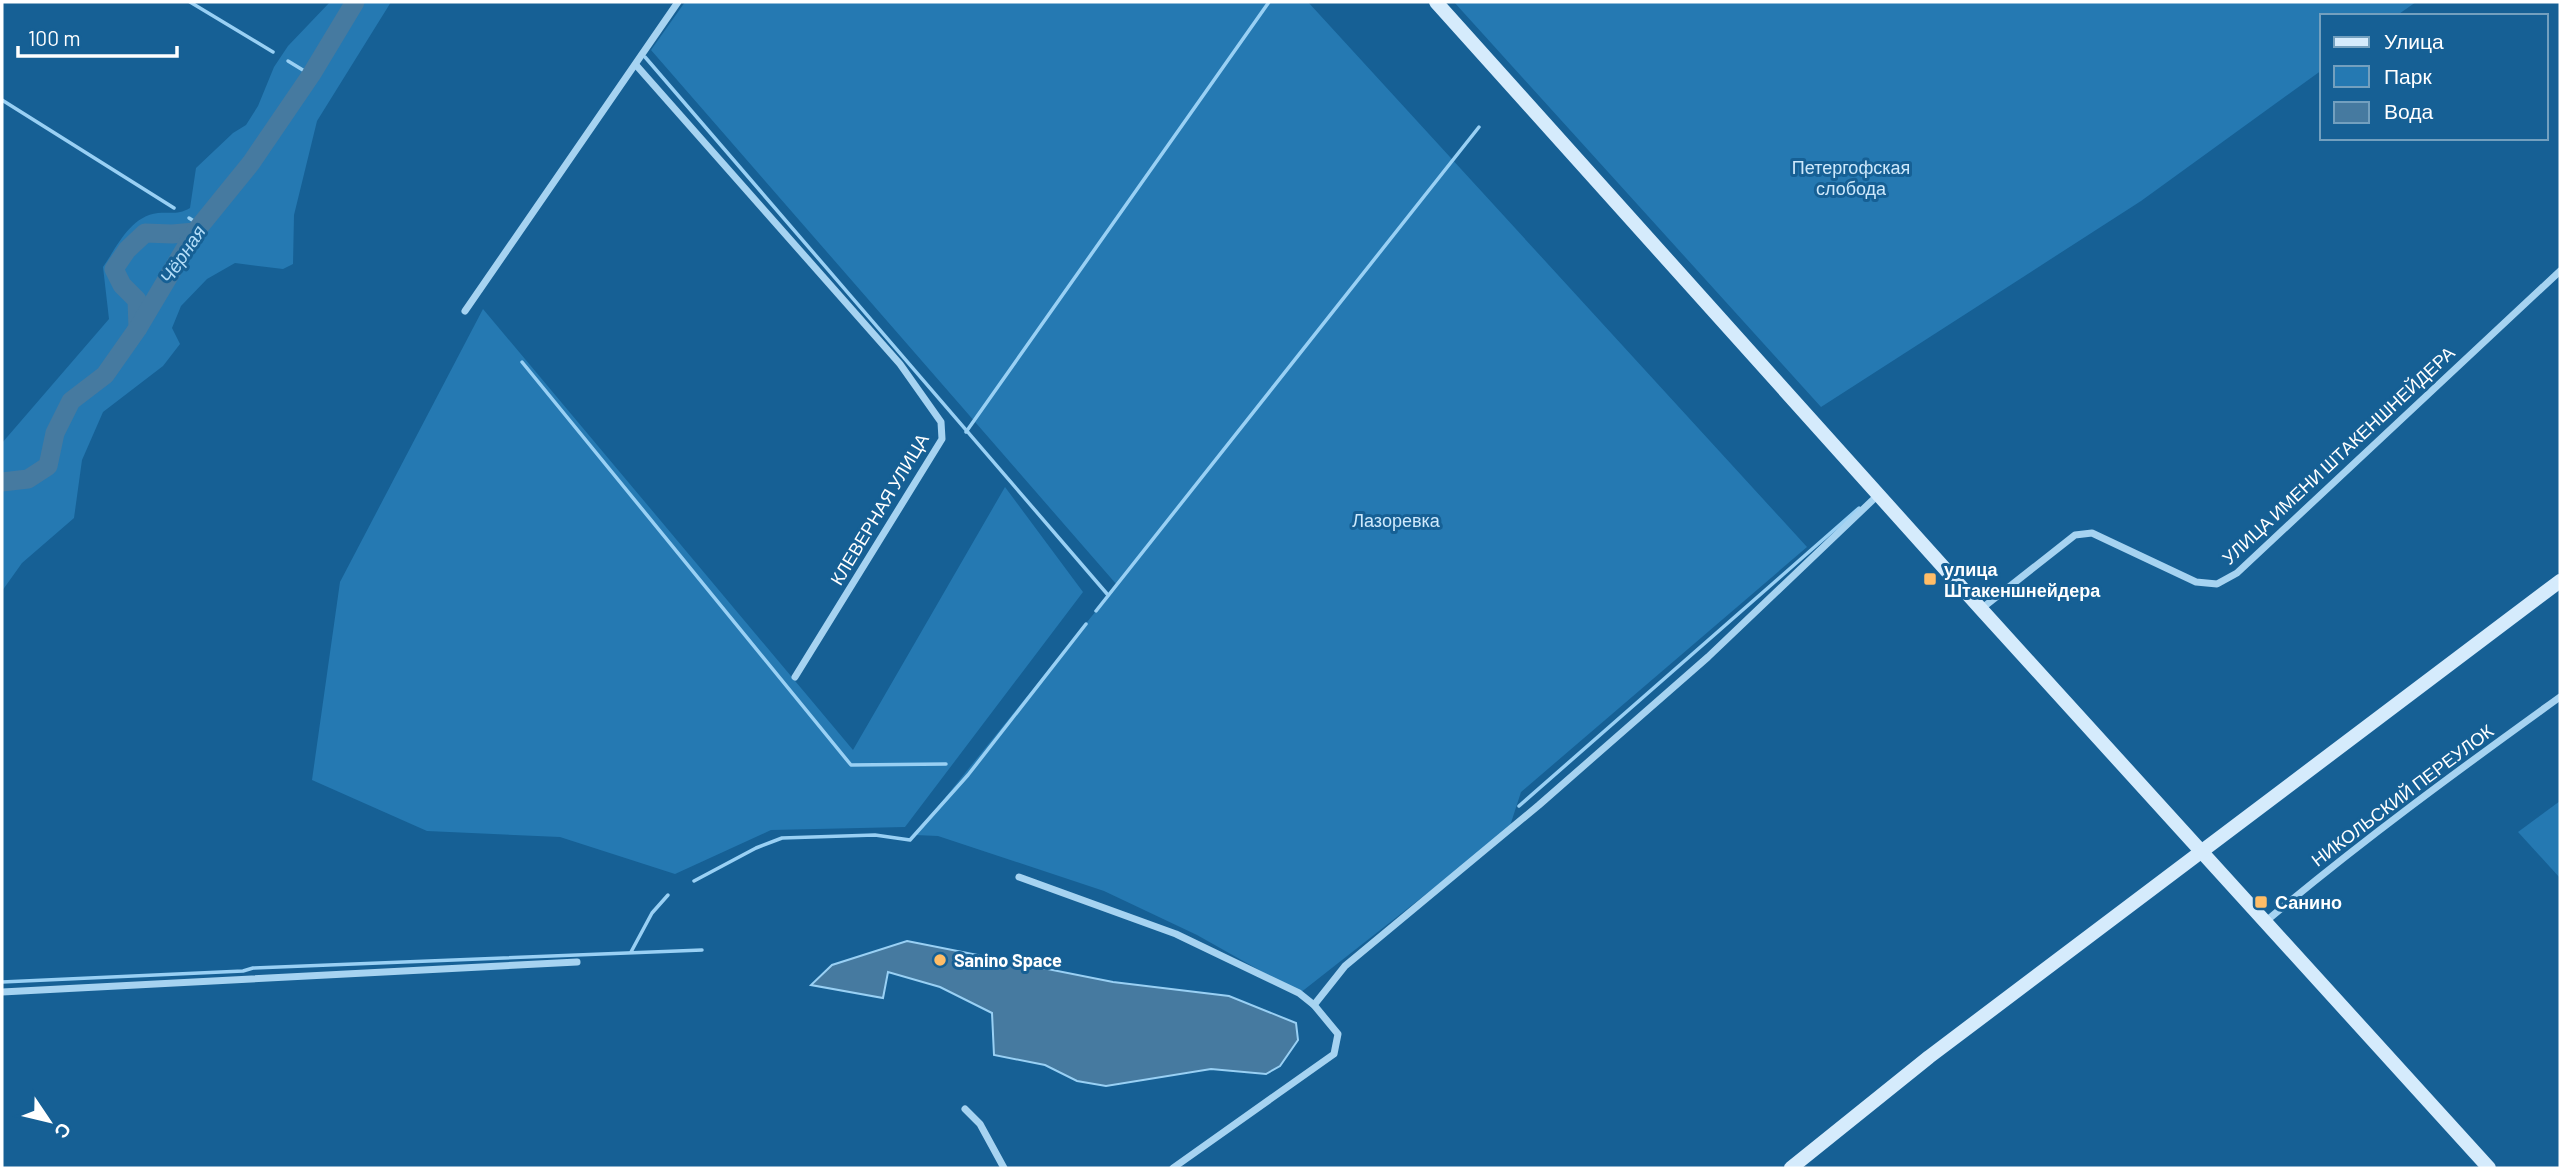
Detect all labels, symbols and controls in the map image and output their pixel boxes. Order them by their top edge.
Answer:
scale bar [18,14,177,58]
legend [2320,14,2548,140]
text: 100 m [28,25,81,50]
text: Улица [2384,28,2444,53]
text: Парк [2384,63,2432,88]
text: Вода [2384,98,2433,123]
park label: Петергофская слобода [1792,156,1910,199]
water label: Чёрная [154,221,210,287]
street label: УЛИЦА ИМЕНИ ШТАКЕНШНЕЙДЕРА [2217,341,2459,569]
street label: КЛЕВЕРНАЯ УЛИЦА [825,429,933,589]
park label: Лазоревка [1352,509,1441,531]
place label: улица Штакеншнейдера [1944,558,2101,601]
marker: улица Штакеншнейдера [1922,571,1938,587]
street label: НИКОЛЬСКИЙ ПЕРЕУЛОК [2307,719,2498,871]
place label: Санино [2275,891,2342,913]
marker: Санино [2253,894,2269,910]
place label: Sanino Space [954,949,1062,971]
marker: Sanino Space [932,952,948,968]
north arrow [14,1086,84,1156]
text: С [50,1119,77,1143]

